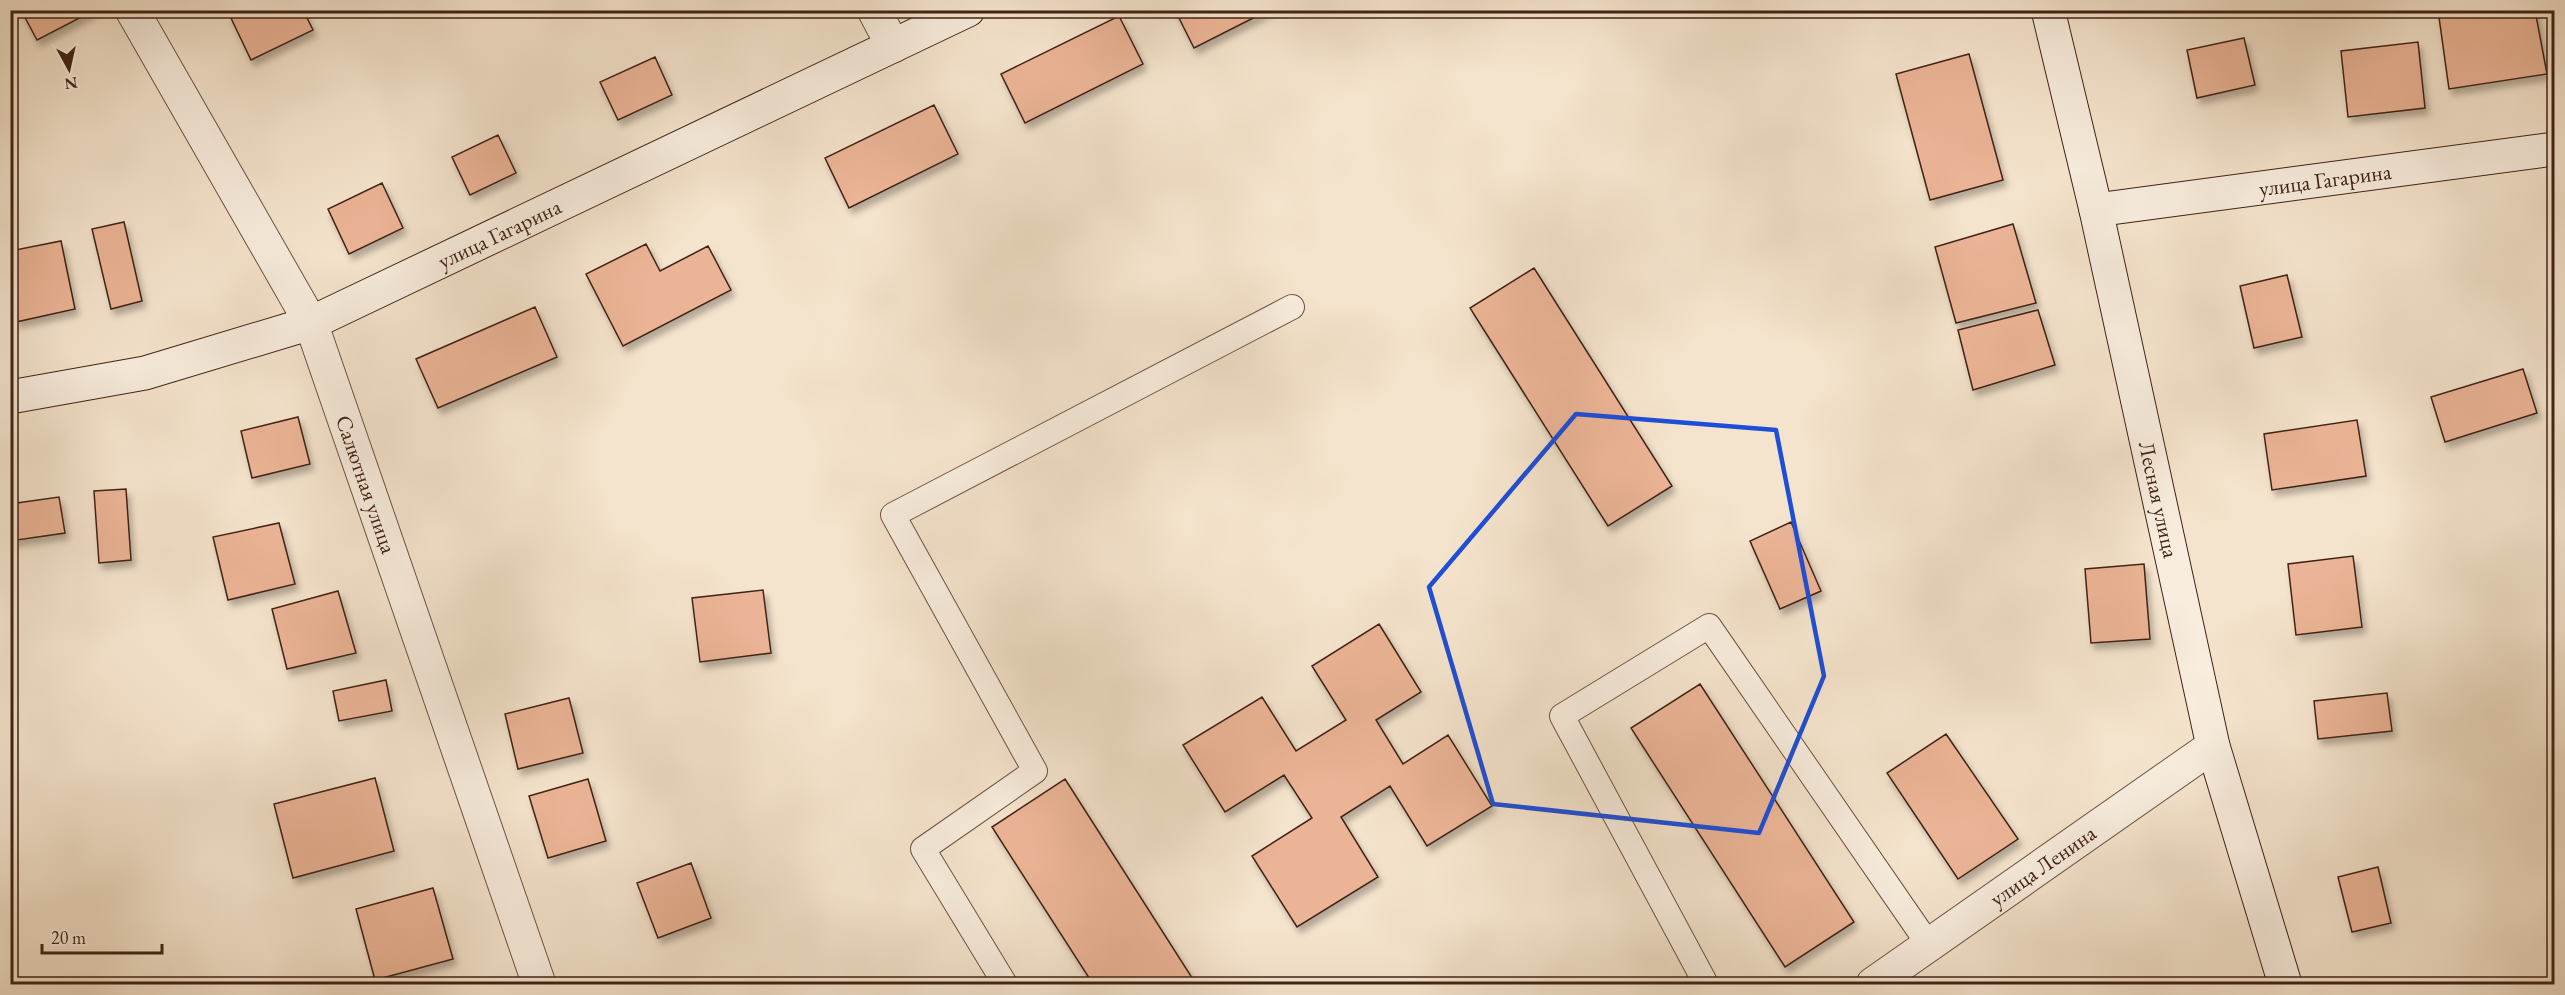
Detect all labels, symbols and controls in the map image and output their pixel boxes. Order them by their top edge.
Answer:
north arrow [39,39,99,99]
text: N [63,72,79,95]
street label: улица Гагарина [2257,157,2393,203]
street label: улица Гагарина [433,192,566,276]
street label: Салютная улица [329,411,403,557]
street label: Лесная улица [2132,439,2186,561]
street label: улица Ленина [1984,818,2102,913]
scale bar [42,917,162,955]
text: 20 m [51,926,86,949]

